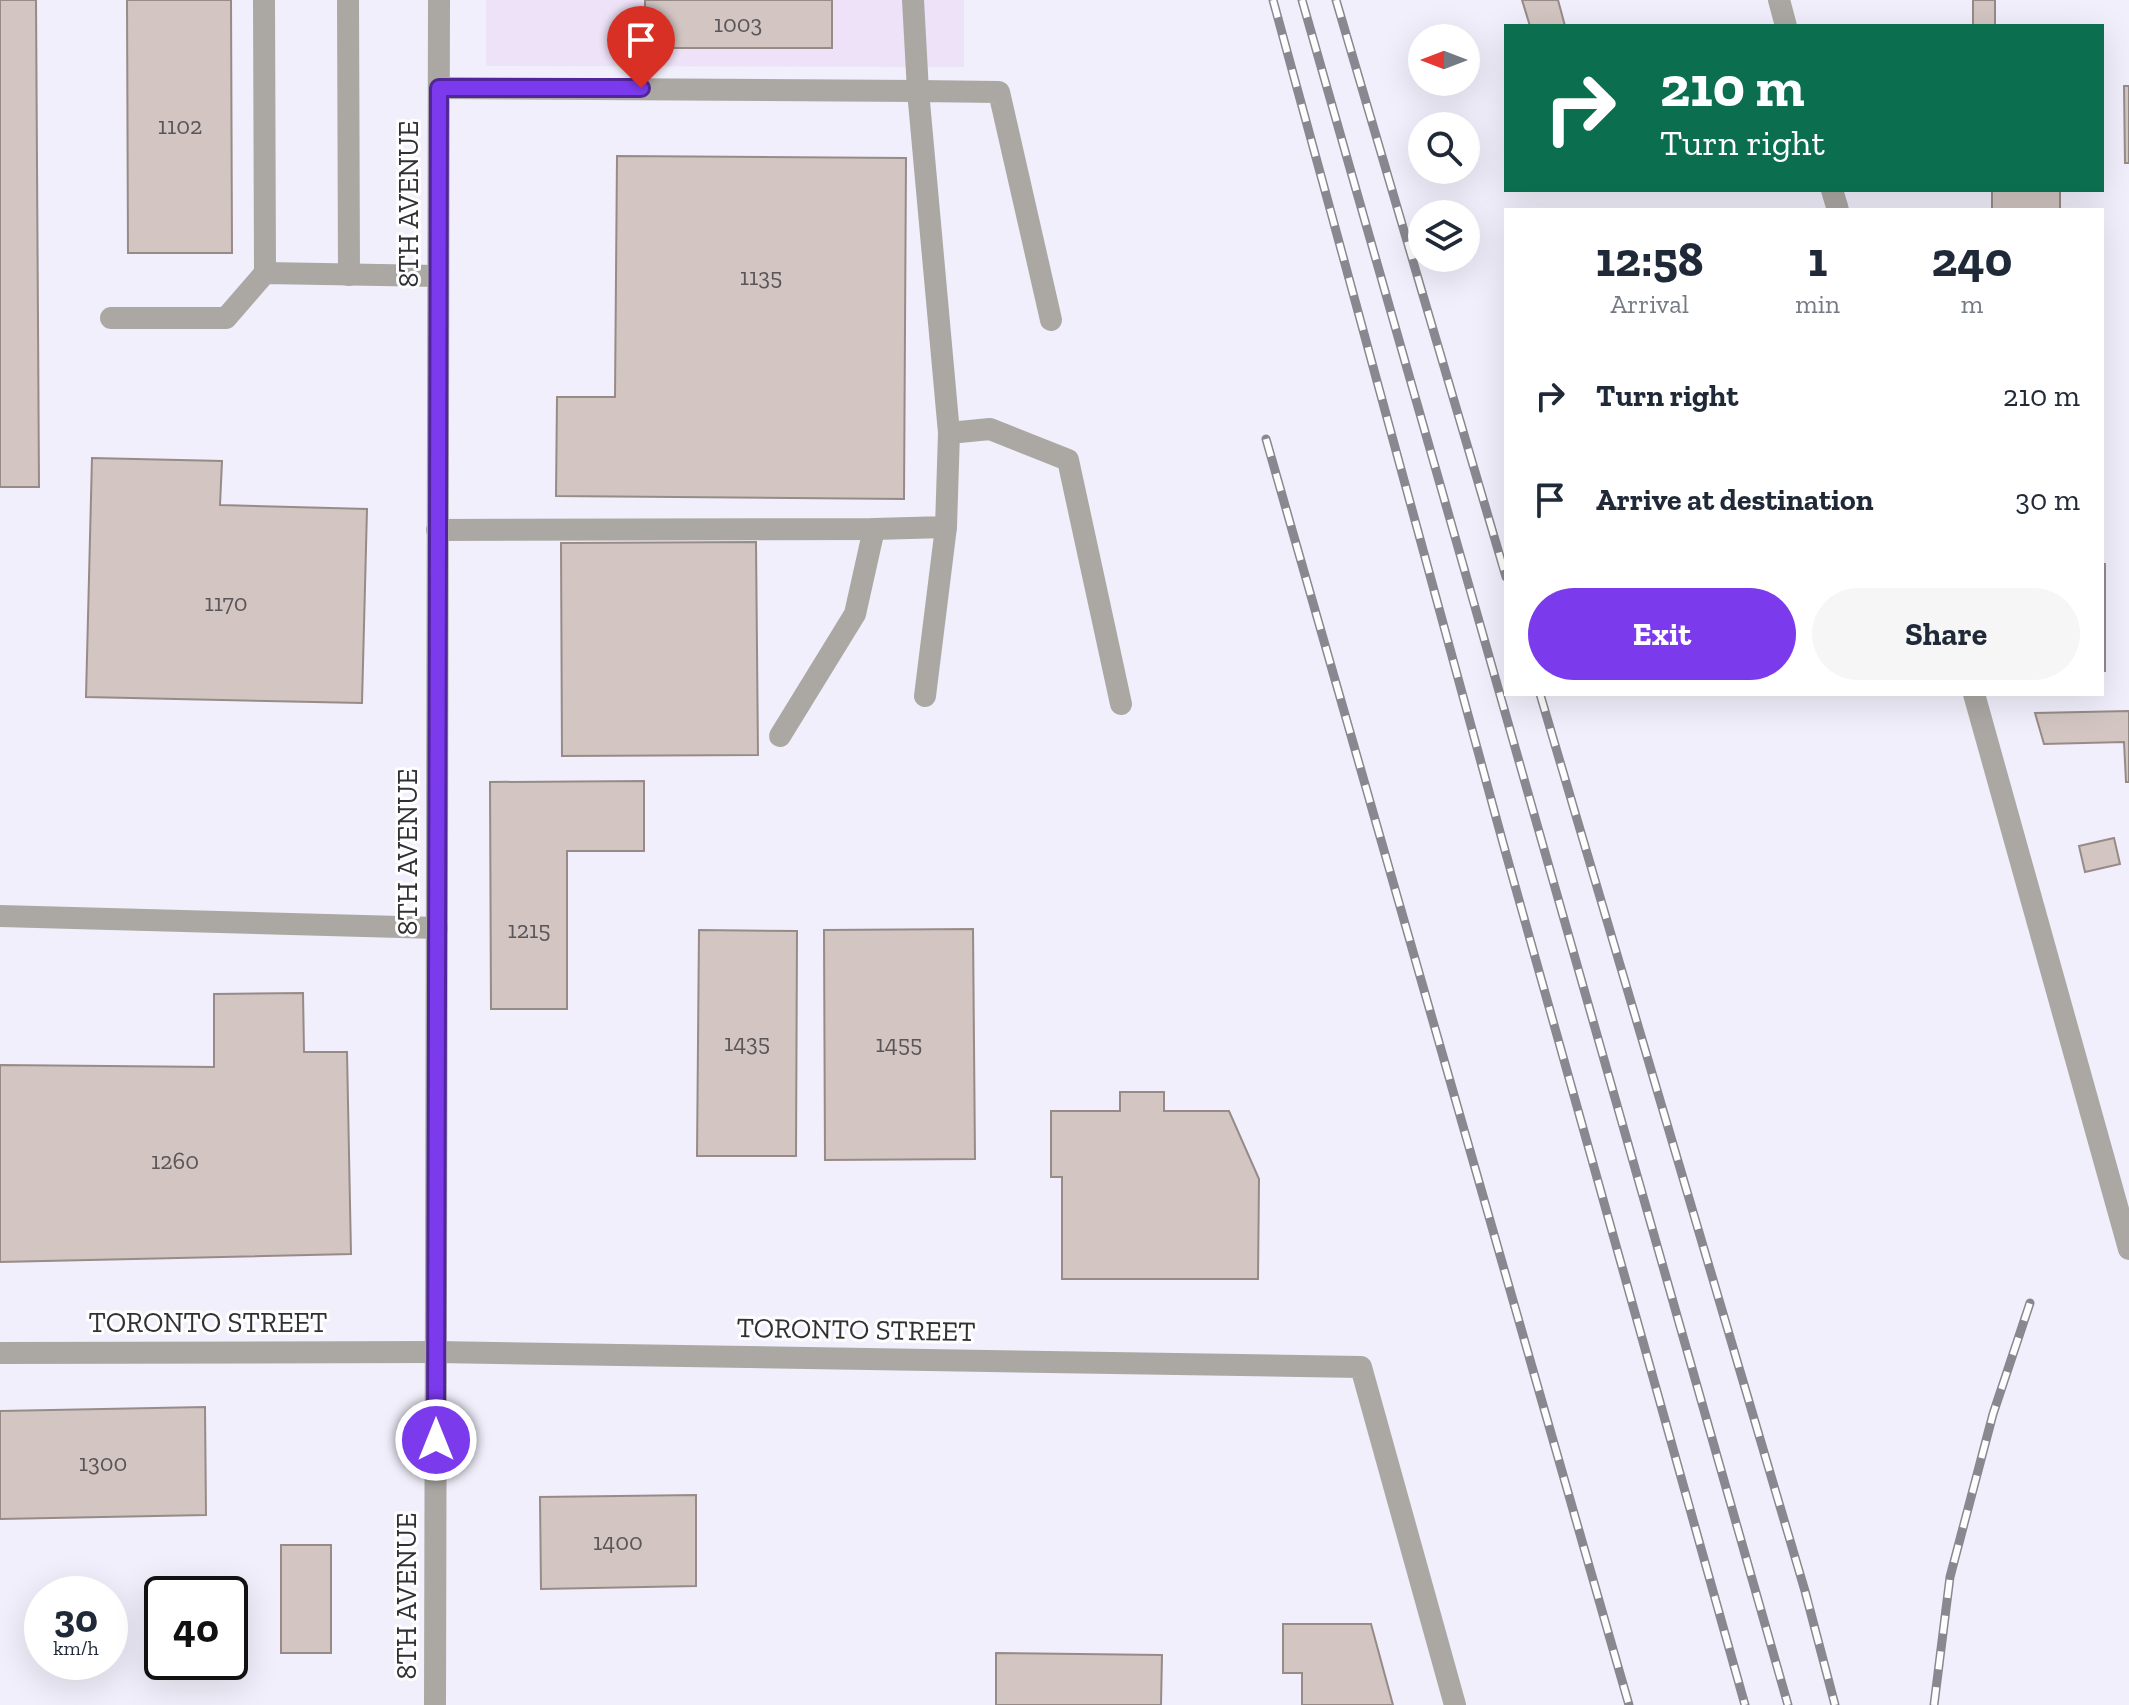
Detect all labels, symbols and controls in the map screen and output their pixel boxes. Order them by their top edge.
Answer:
pin [607,6,675,88]
house number: 1003 [714,9,762,38]
icon: arrive [619,18,663,62]
north arrow [1408,24,1480,96]
map controls [1408,24,1480,272]
text: 210 m [1660,53,1804,120]
icon: right [1528,56,1632,160]
house number: 1102 [158,111,202,140]
button: search [1408,112,1480,184]
street label: 8TH AVENUE [392,120,425,288]
text: Turn right [1660,121,1825,164]
button: layers [1408,200,1480,272]
text: 12:58 [1596,231,1704,288]
text: 1 [1808,231,1827,288]
text: 240 [1932,231,2012,288]
house number: 1135 [740,262,782,291]
text: Arrival [1610,288,1689,320]
text: min [1795,288,1840,320]
text: m [1961,288,1983,320]
icon: right [1528,374,1572,418]
text: Turn right [1596,378,1738,414]
text: 210 m [2003,378,2080,414]
icon: arrive [1528,478,1572,522]
text: Arrive at destination [1596,482,1873,518]
text: 30 m [2015,482,2080,518]
house number: 1170 [204,588,248,617]
button: Exit [1528,588,1796,680]
button: Share [1812,588,2080,680]
street label: 8TH AVENUE [391,768,424,936]
house number: 1215 [507,915,551,944]
house number: 1435 [724,1028,770,1057]
house number: 1455 [876,1029,922,1058]
house number: 1260 [151,1146,199,1175]
street label: TORONTO STREET [89,1306,327,1339]
street label: TORONTO STREET [736,1311,976,1348]
position arrow [394,1398,478,1482]
house number: 1300 [79,1448,127,1477]
street label: 8TH AVENUE [390,1512,423,1680]
house number: 1400 [593,1527,643,1556]
speed limit sign: 40 [144,1576,248,1680]
text: 30 [54,1594,98,1642]
text: km/h [53,1636,99,1660]

